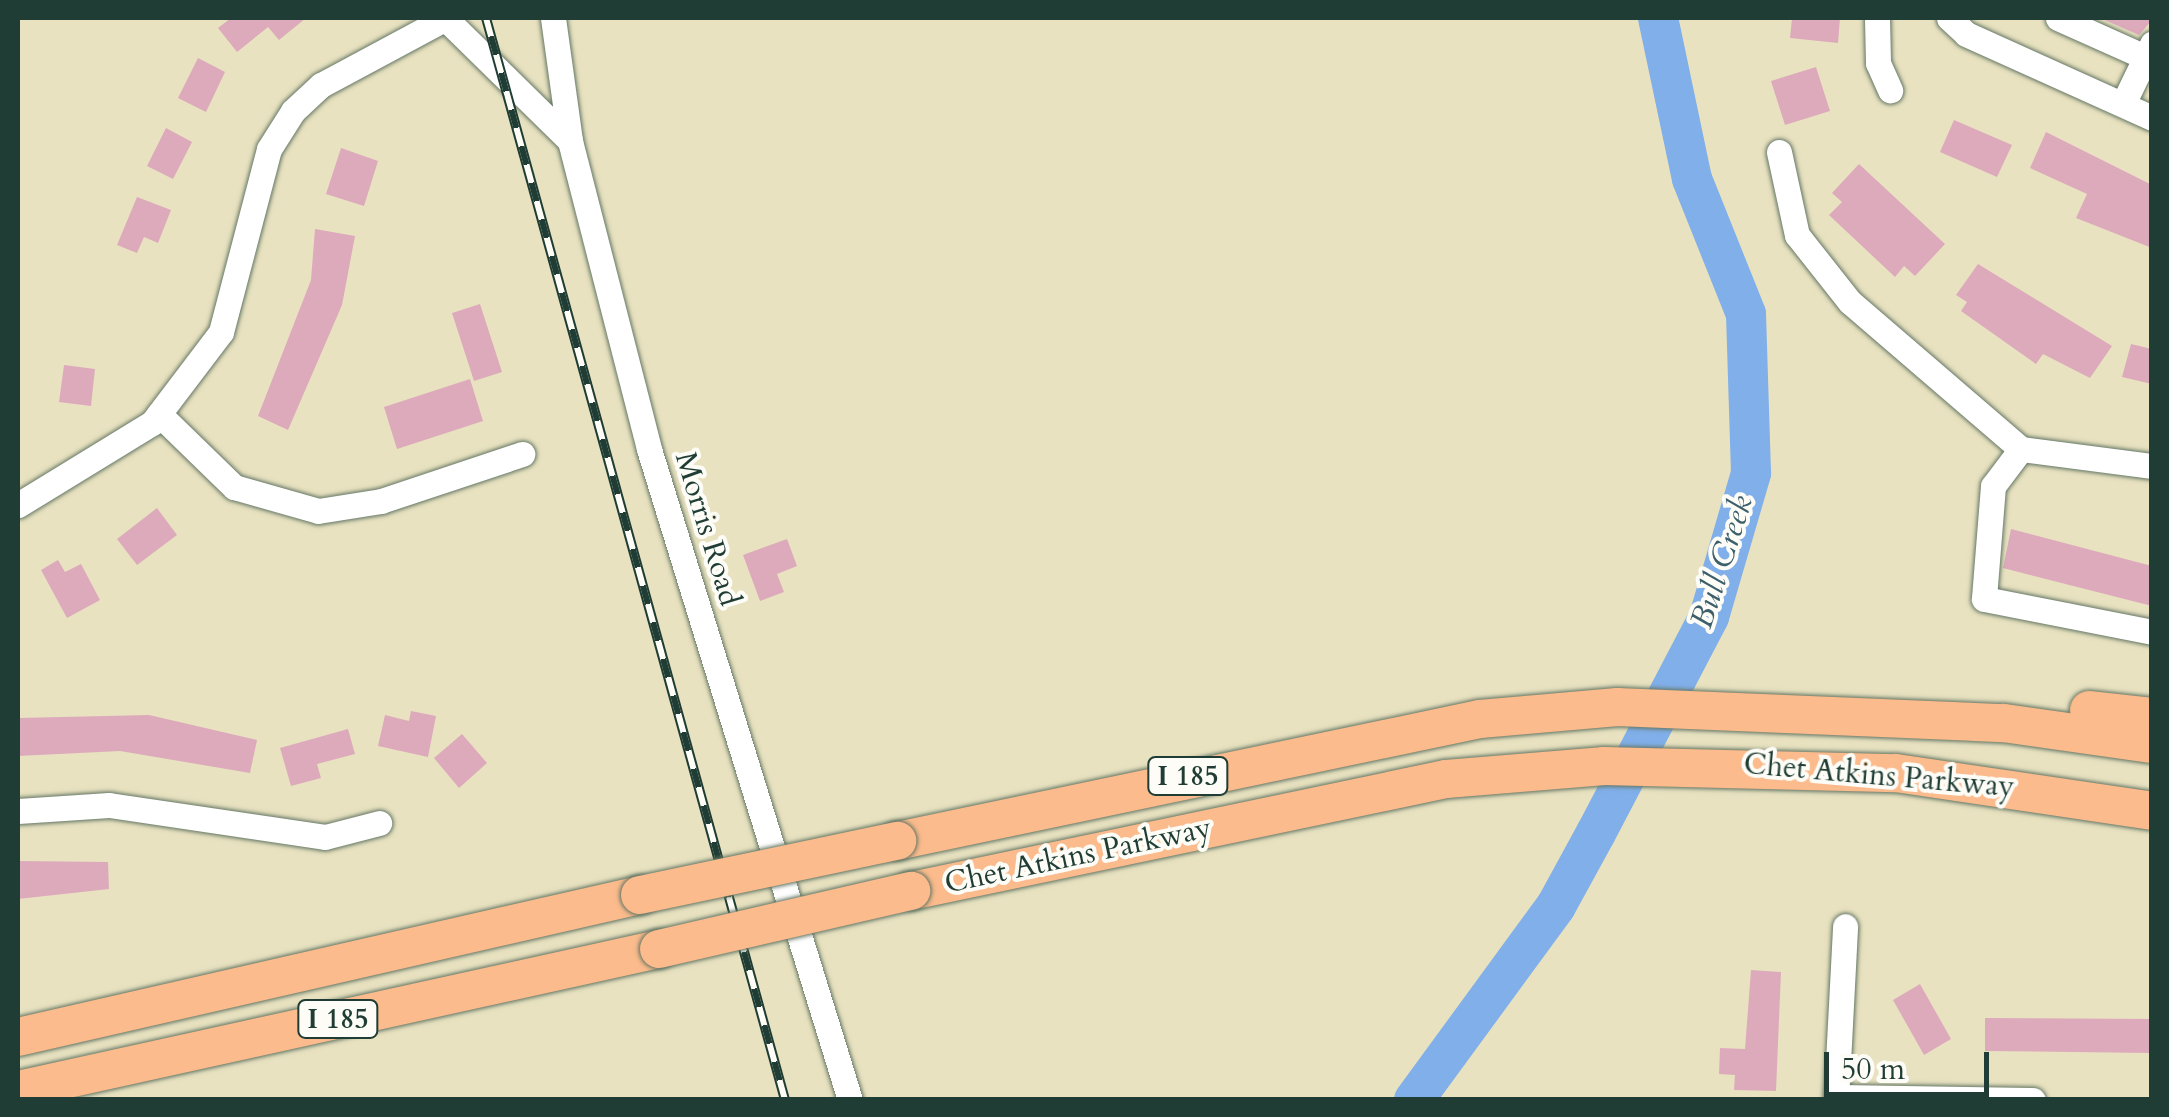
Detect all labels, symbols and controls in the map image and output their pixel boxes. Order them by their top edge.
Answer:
street label: Morris Road [667,448,747,610]
water label: Bull Creek [1682,491,1762,633]
street label: Chet Atkins Parkway [1742,746,2016,806]
road number: I 185 [1146,753,1230,799]
street label: Chet Atkins Parkway [941,810,1215,902]
road number: I 185 [296,996,380,1042]
scale bar [1829,1032,1994,1094]
text: 50 m [1841,1049,1905,1090]

